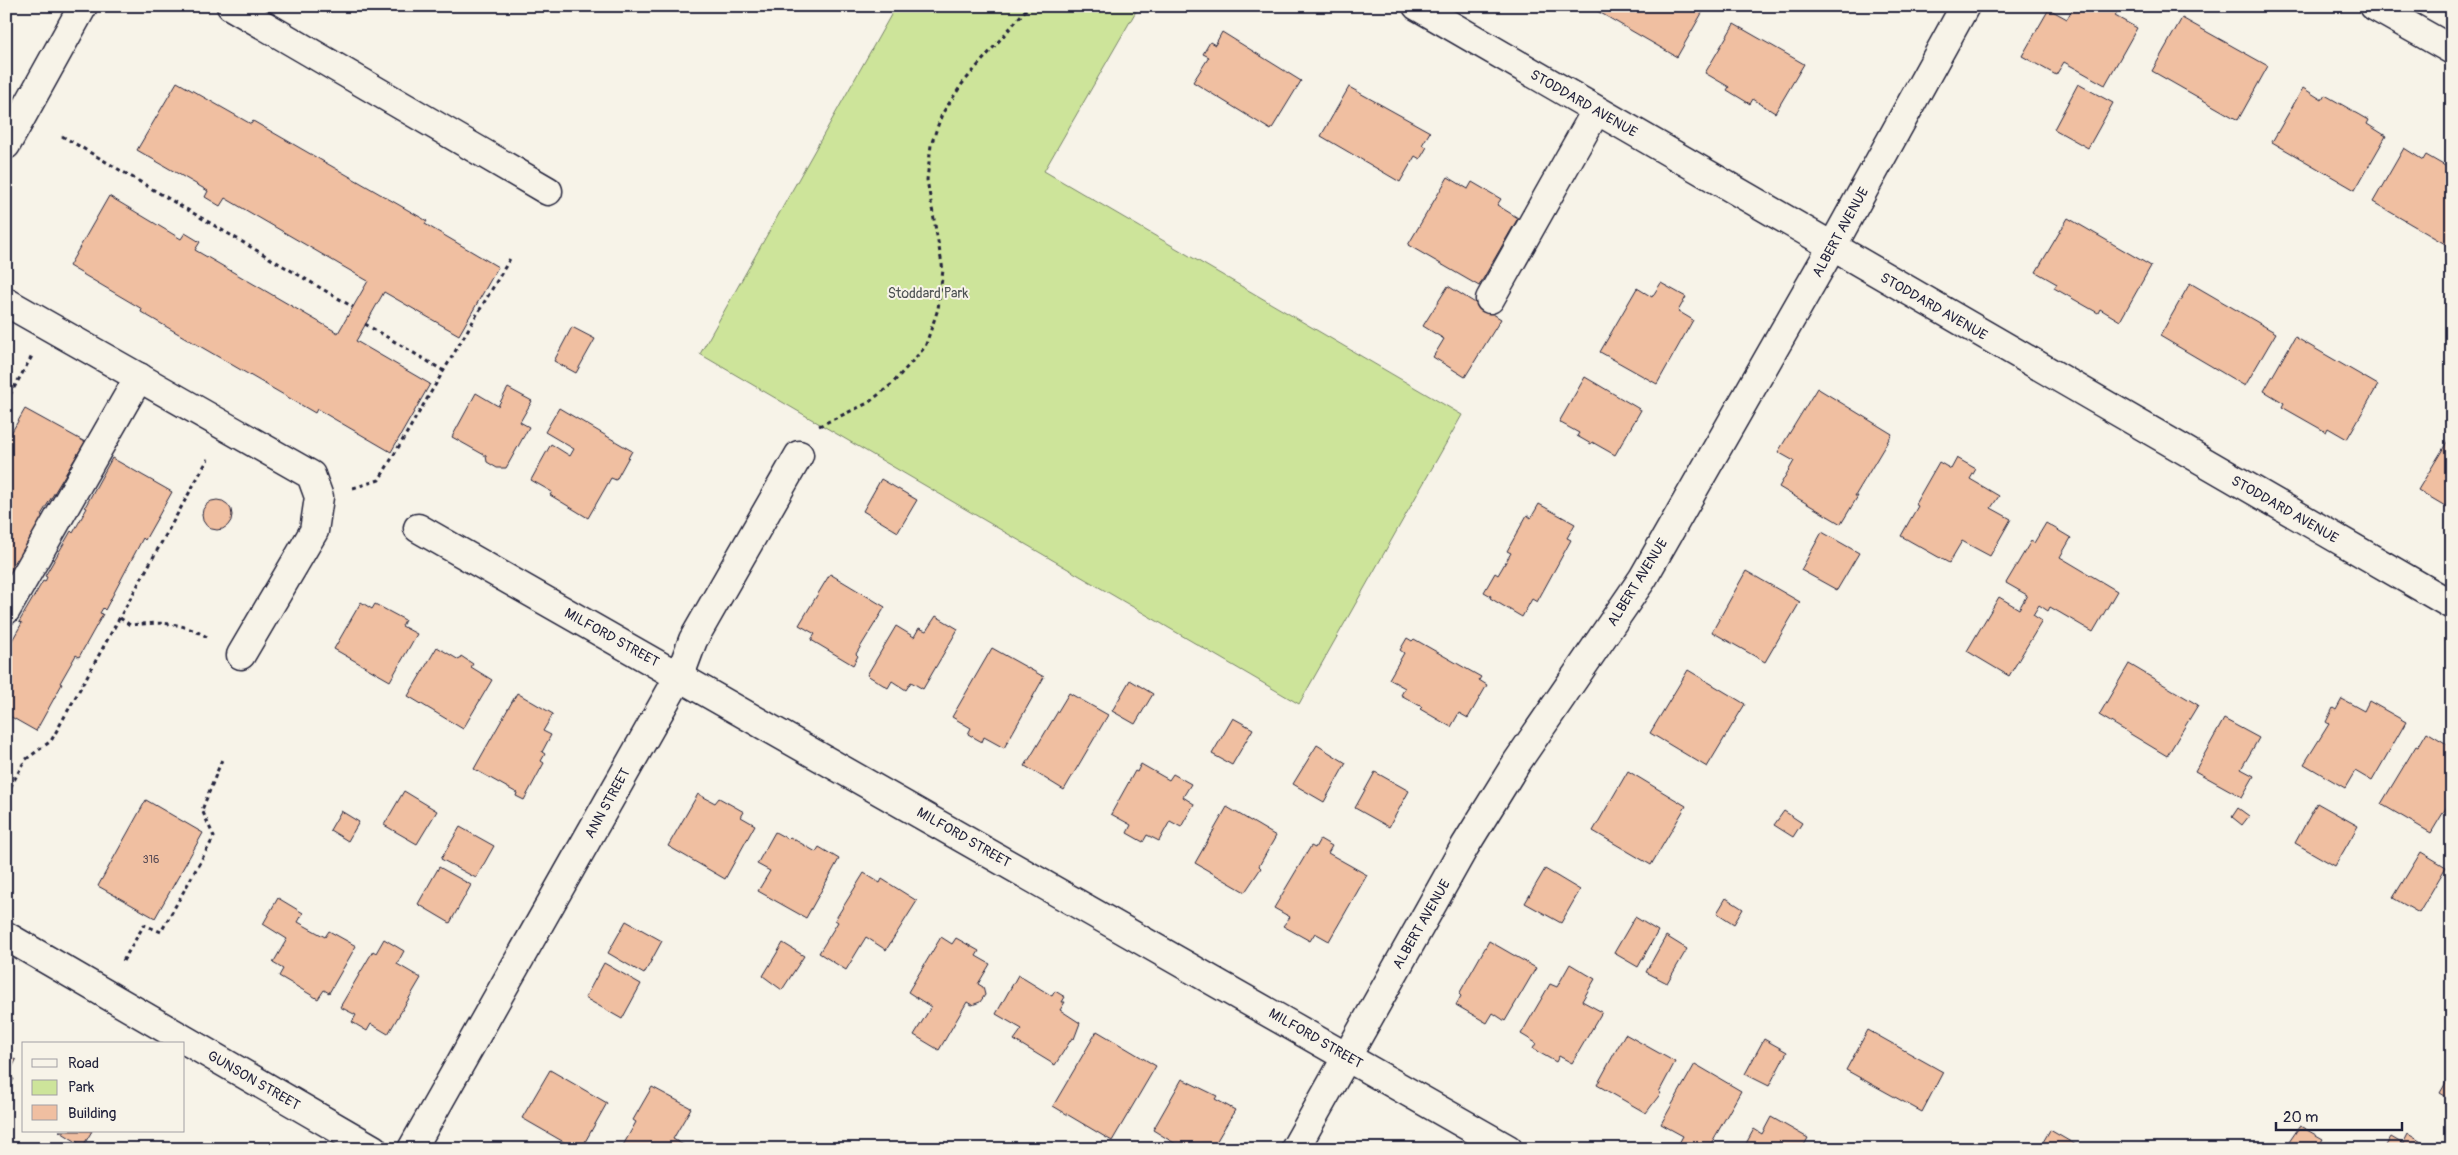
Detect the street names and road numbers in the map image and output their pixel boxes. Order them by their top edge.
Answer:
street label: STODDARD AVENUE [1527,66,1640,141]
street label: ALBERT AVENUE [1809,184,1872,280]
street label: STODDARD AVENUE [1877,269,1990,344]
street label: STODDARD AVENUE [2228,472,2341,547]
street label: ALBERT AVENUE [1604,535,1671,629]
street label: MILFORD STREET [561,604,662,671]
street label: ANN STREET [581,765,634,841]
street label: MILFORD STREET [914,804,1014,871]
street label: ALBERT AVENUE [1389,877,1454,972]
street label: MILFORD STREET [1266,1005,1366,1072]
street label: GUNSON STREET [204,1047,303,1114]

